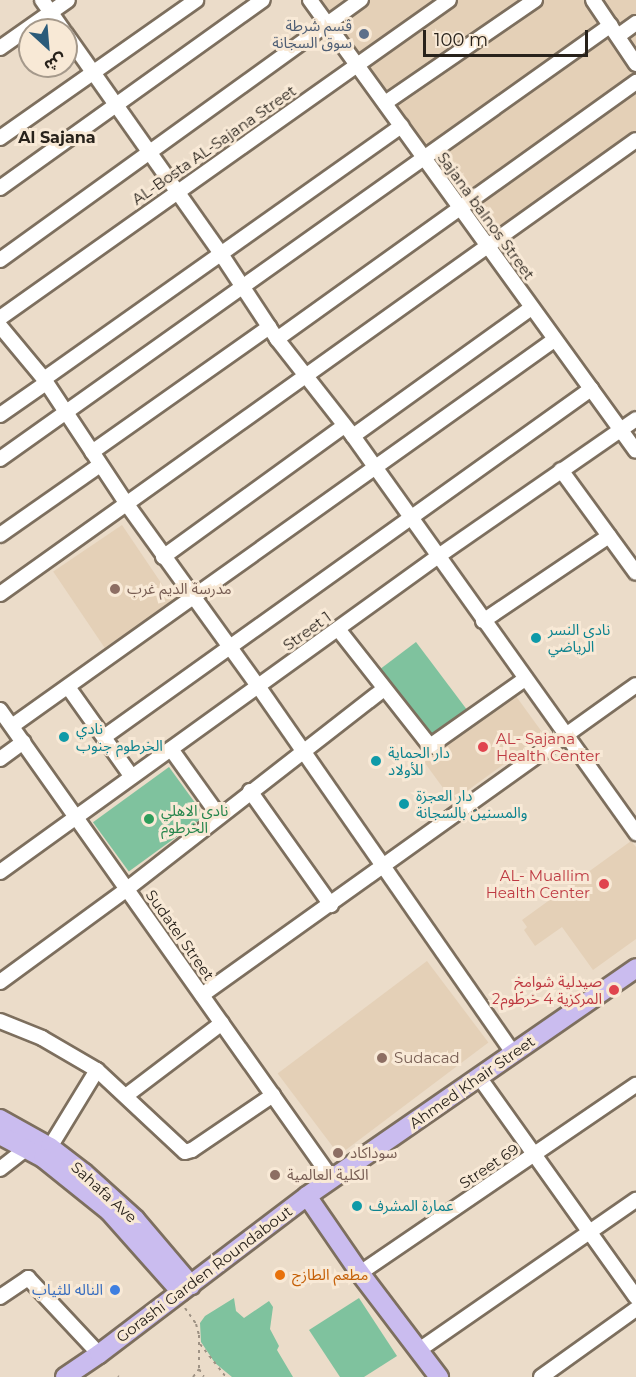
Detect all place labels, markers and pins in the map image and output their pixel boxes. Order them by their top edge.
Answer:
place label: قسم شرطة سوق السجانة [272,16,352,51]
marker: قسم شرطة سوق السجانة [357,27,371,41]
place label: مدرسة الديم غرب [127,580,232,598]
marker: مدرسة الديم غرب [108,582,122,596]
place label: نادي النسر الرياضي [548,620,610,655]
marker: نادي النسر الرياضي [529,631,543,645]
place label: نادي الخرطوم جنوب [76,719,163,754]
place label: AL- Sajana Health Center [496,729,600,764]
marker: نادي الخرطوم جنوب [57,730,71,744]
marker: AL- Sajana Health Center [474,738,492,756]
place label: دار الحماية للأولاد [388,743,450,778]
marker: دار الحماية للأولاد [369,754,383,768]
place label: دار العجزة والمسنين بالسجانة [416,786,528,821]
marker: دار العجزة والمسنين بالسجانة [397,797,411,811]
place label: نادي الاهلي الخرطوم [161,801,228,836]
marker: نادي الاهلي الخرطوم [142,812,156,826]
place label: AL- Muallim Health Center [486,866,590,901]
marker: AL- Muallim Health Center [595,875,613,893]
place label: صيدلية شوامخ المركزية 4 خرطوم2 [492,972,602,1007]
marker: صيدلية شوامخ المركزية 4 خرطوم2 [607,983,621,997]
place label: Sudacad [394,1049,460,1067]
marker: Sudacad [375,1051,389,1065]
place label: سوداكاد [350,1144,397,1162]
marker: سوداكاد [331,1146,345,1160]
place label: الكلية العالمية [287,1166,369,1184]
marker: الكلية العالمية [268,1168,282,1182]
place label: عمارة المشرف [369,1197,454,1215]
marker: عمارة المشرف [350,1199,364,1213]
place label: مطعم الطازج [292,1266,368,1284]
marker: مطعم الطازج [273,1268,287,1282]
place label: الناله للثياب [32,1281,103,1299]
marker: الناله للثياب [108,1283,122,1297]

